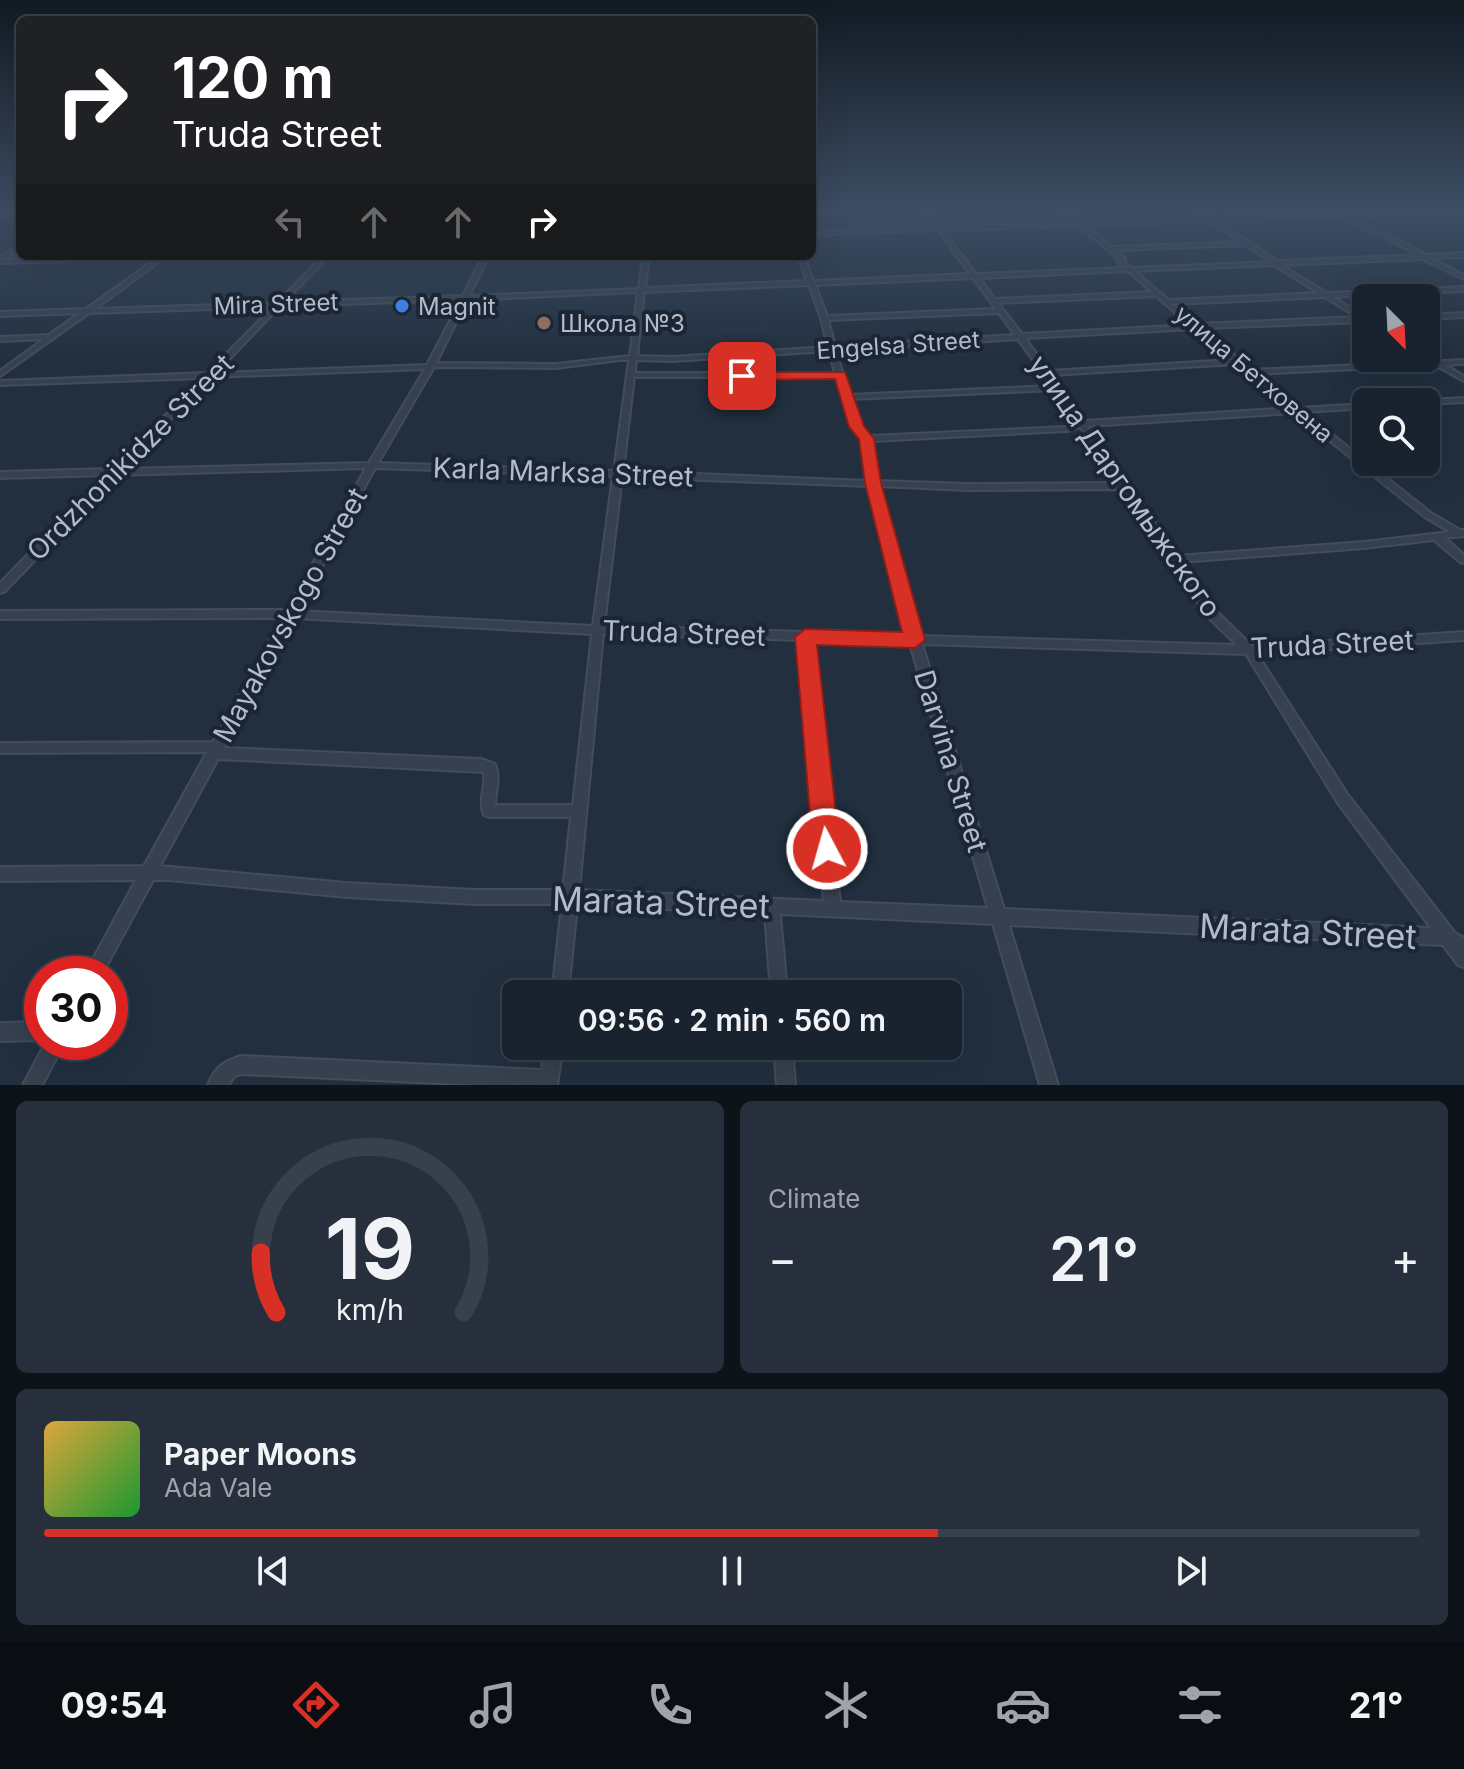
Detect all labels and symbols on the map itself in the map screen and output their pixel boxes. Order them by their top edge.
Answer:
north arrow [1352,284,1440,372]
street label: Mira Street [213,287,339,321]
place label: Magnit [418,292,496,321]
marker: Magnit [393,297,411,315]
street label: улица Бетховена [1169,299,1339,449]
place label: Школа №3 [560,309,685,338]
marker: Школа №3 [535,314,553,332]
street label: Engelsa Street [815,325,981,365]
pin [708,342,776,410]
street label: Ordzhonikidze Street [20,347,240,567]
street label: улица Даргомыжского [1022,349,1228,623]
street label: Karla Marksa Street [432,450,694,494]
street label: Mayakovskogo Street [206,482,374,748]
street label: Truda Street [602,613,766,653]
street label: Truda Street [1250,623,1414,665]
street label: Darvina Street [907,666,995,856]
position arrow [785,807,869,891]
street label: Marata Street [552,878,770,926]
street label: Marata Street [1198,905,1418,957]
speed limit sign: 30 [24,956,128,1060]

